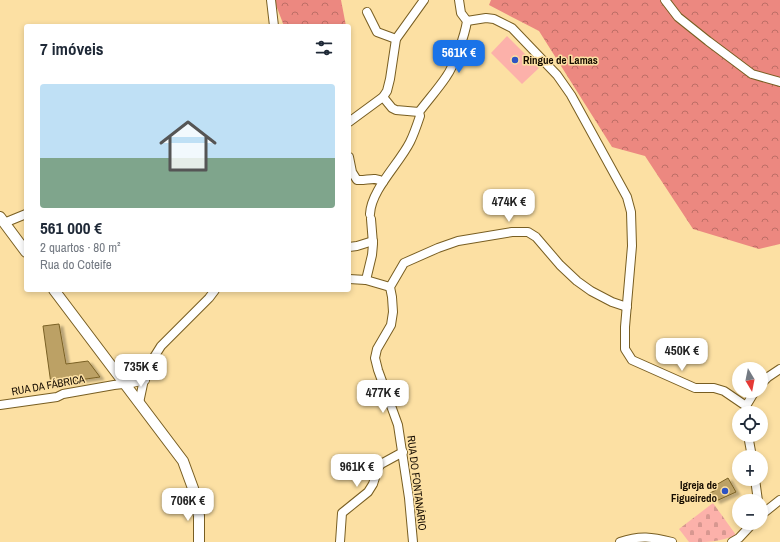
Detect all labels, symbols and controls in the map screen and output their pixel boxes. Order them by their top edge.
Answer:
text: 7 imóveis [40,37,104,60]
icon: filters [313,37,335,59]
pin: 561K € [426,40,492,74]
text: 561K € [442,44,476,61]
place label: Ringue de Lamas [523,53,598,67]
marker: Ringue de Lamas [510,55,520,65]
icon: home [152,110,224,182]
pin: 474K € [476,189,542,223]
text: 474K € [492,193,526,210]
text: 561 000 € [40,216,102,239]
text: 2 quartos · 80 m² [40,239,121,256]
text: Rua do Coteife [40,256,112,273]
pin: 450K € [649,338,715,372]
text: 450K € [665,342,699,359]
pin: 735K € [108,354,174,388]
text: 735K € [124,358,158,375]
north arrow [732,362,768,398]
map controls [732,362,768,530]
street label: RUA DA FÁBRICA [10,371,87,398]
pin: 477K € [350,380,416,414]
text: 477K € [366,384,400,401]
button: locate [732,406,768,442]
street label: RUA DO FONTANÁRIO [404,435,430,531]
button: + [732,450,768,486]
pin: 961K € [324,454,390,488]
text: 961K € [340,458,374,475]
place label: Igreja de Figueiredo [671,478,717,505]
marker: Igreja de Figueiredo [720,486,730,496]
pin: 706K € [155,488,221,522]
text: 706K € [171,492,205,509]
button: − [732,494,768,530]

